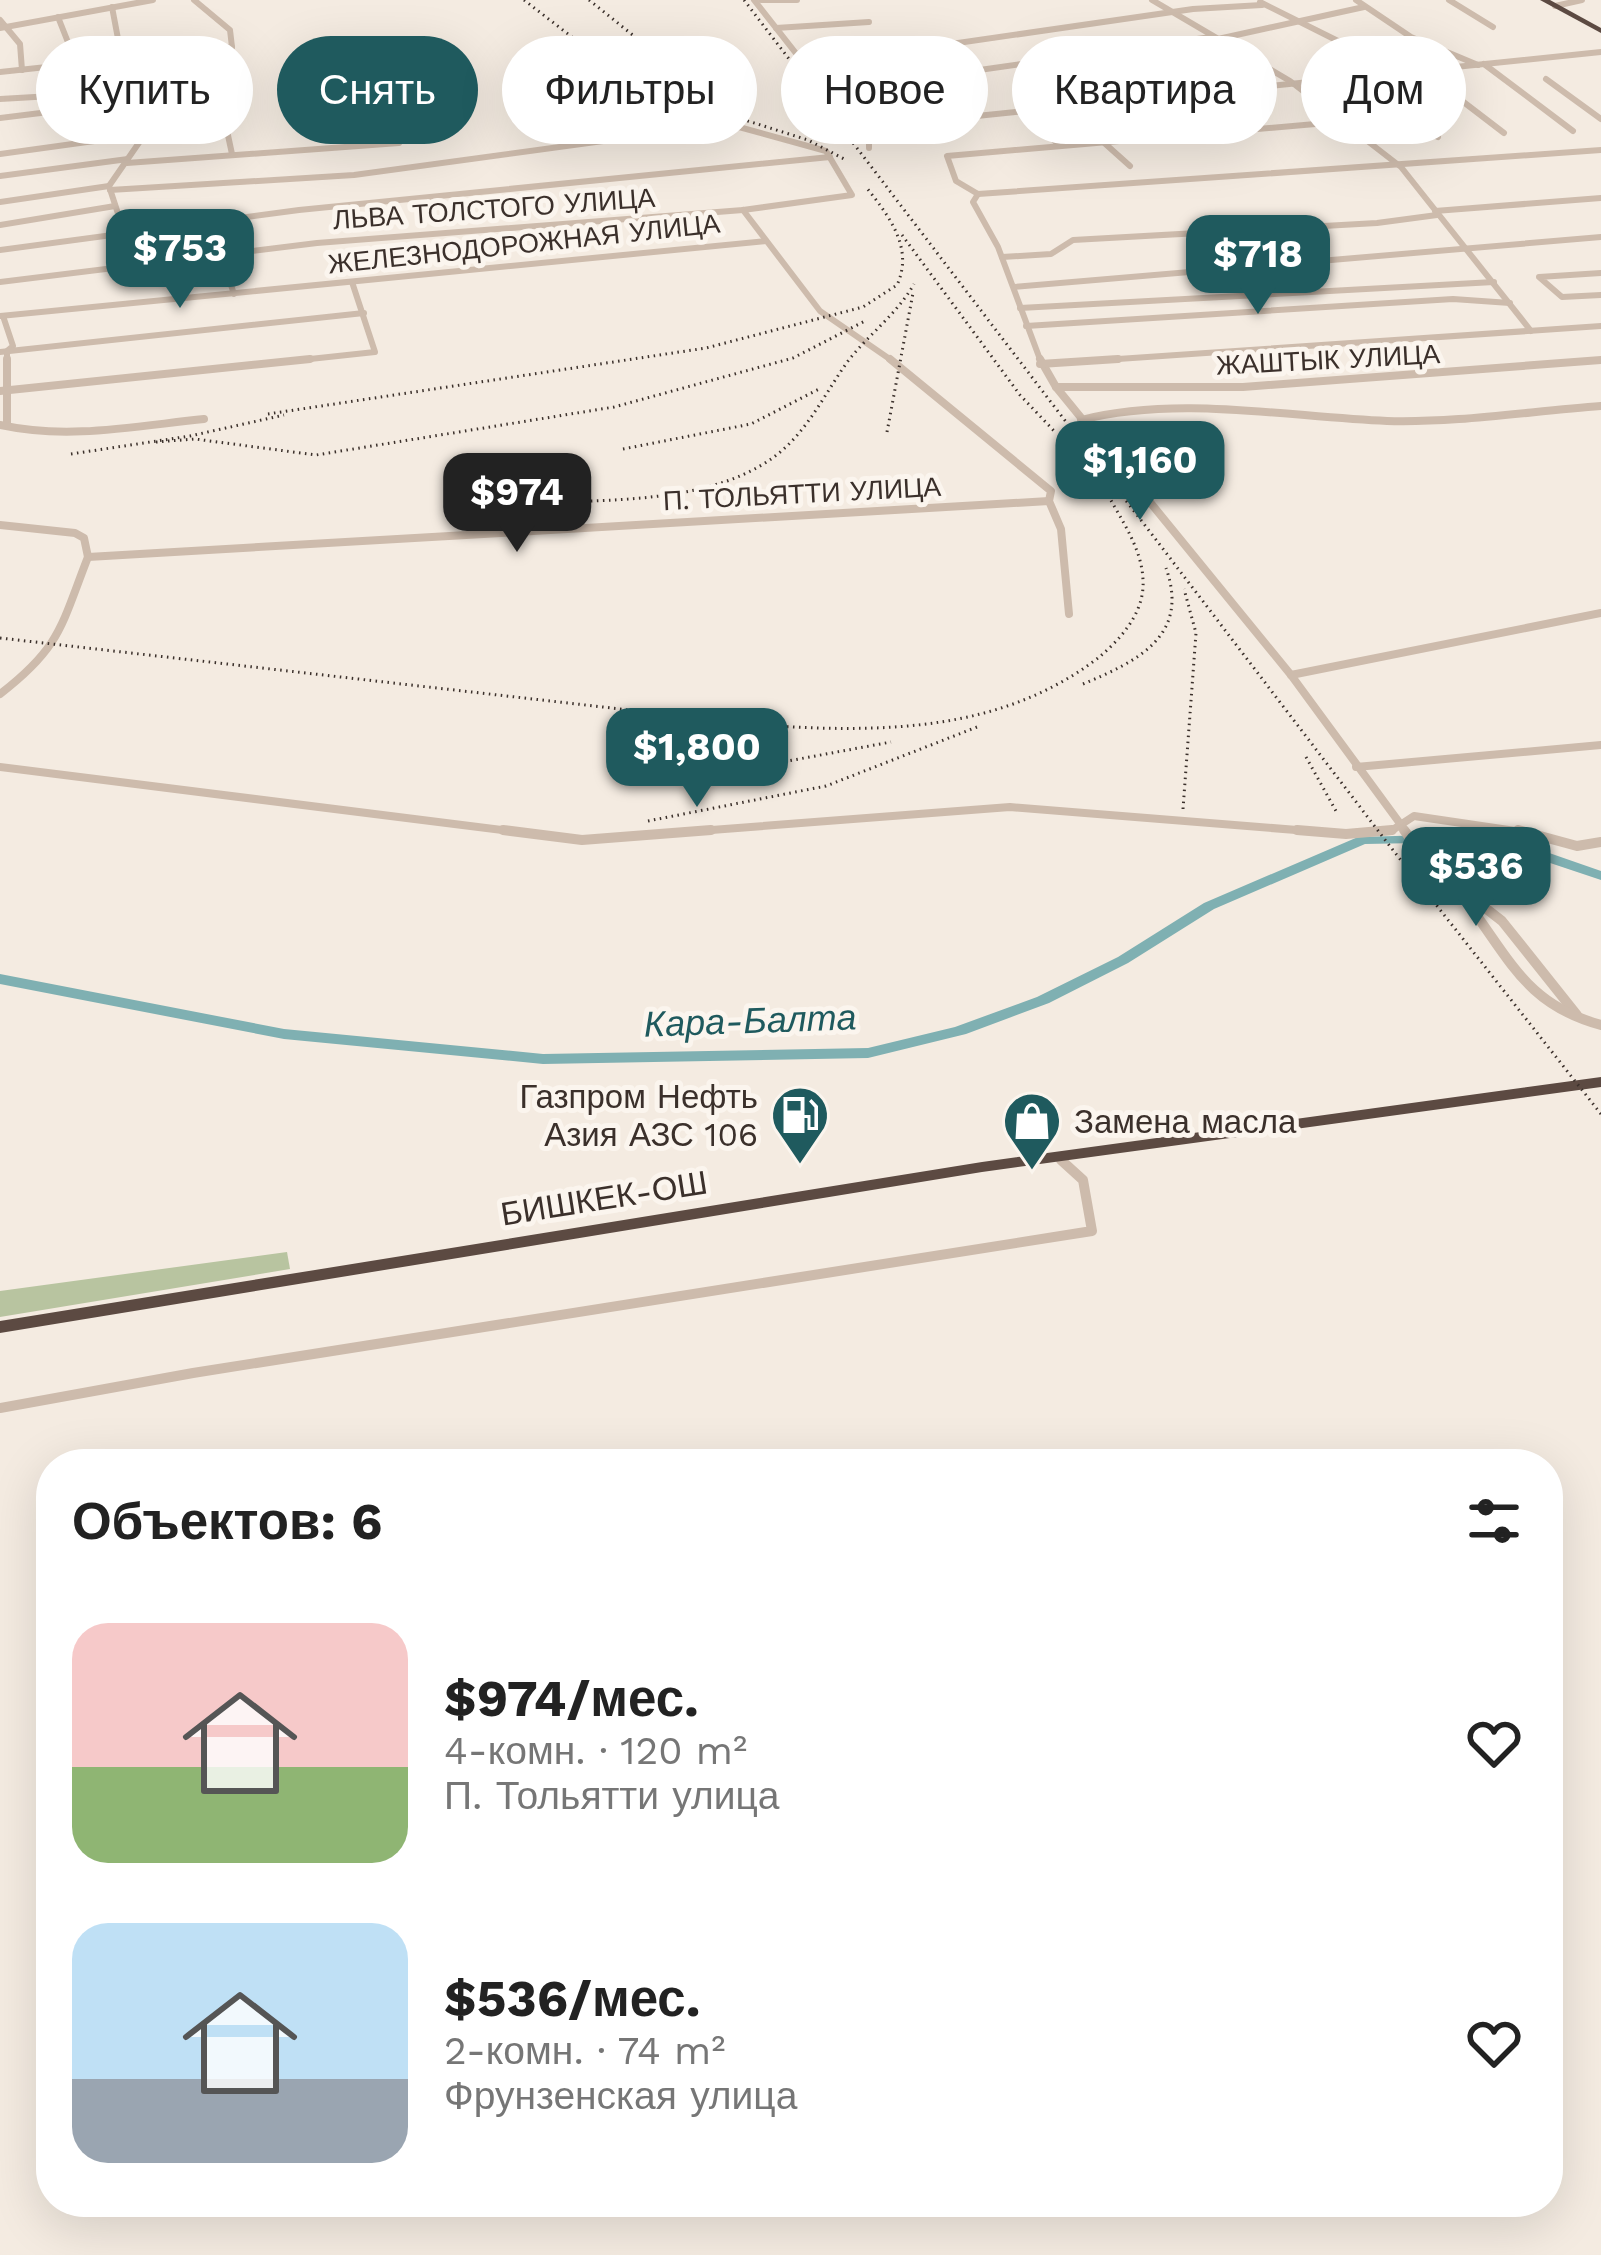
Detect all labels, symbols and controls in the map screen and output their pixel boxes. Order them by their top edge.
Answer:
chip: Купить [36,36,253,144]
chip: Снять [277,36,478,144]
chip: Фильтры [502,36,757,144]
chip: Новое [781,36,988,144]
chip: Квартира [1012,36,1277,144]
chip: Дом [1301,36,1466,144]
street label: ЛЬВА ТОЛСТОГО УЛИЦА [332,182,656,236]
street label: ЖЕЛЕЗНОДОРОЖНАЯ УЛИЦА [326,208,722,280]
pin: $753 [109,209,251,311]
pin: $718 [1187,215,1329,317]
text: $753 [133,225,227,270]
text: $718 [1213,231,1303,276]
street label: ЖАШТЫК УЛИЦА [1215,338,1441,382]
pin: $1,160 [1042,421,1238,523]
text: $1,160 [1082,437,1198,482]
pin: $974 [446,453,588,555]
text: $974 [470,469,564,514]
street label: П. ТОЛЬЯТТИ УЛИЦА [662,471,942,517]
pin: $1,800 [599,708,795,810]
text: $1,800 [633,724,761,769]
pin: $536 [1405,827,1547,929]
text: $536 [1429,843,1523,888]
water label: Кара-Балта [643,996,857,1046]
place label: Газпром Нефть Азия АЗС 106 [519,1077,758,1154]
fuel station icon: Газпром Нефть Азия АЗС 106 [769,1084,831,1166]
shop icon: Замена масла [1001,1090,1063,1172]
place label: Замена масла [1074,1102,1297,1141]
street label: БИШКЕК-ОШ [498,1162,710,1234]
icon: filters [1461,1488,1527,1554]
text: Объектов: 6 [72,1492,382,1551]
text: $974/мес. [444,1669,699,1728]
icon: home [168,1671,312,1815]
icon: heart [1461,1710,1527,1776]
text: 4-комн. · 120 m² [444,1728,747,1773]
text: П. Тольятти улица [444,1773,780,1818]
text: $536/мес. [444,1969,701,2028]
icon: home [168,1971,312,2115]
icon: heart [1461,2010,1527,2076]
text: 2-комн. · 74 m² [444,2028,725,2073]
text: Фрунзенская улица [444,2073,797,2118]

